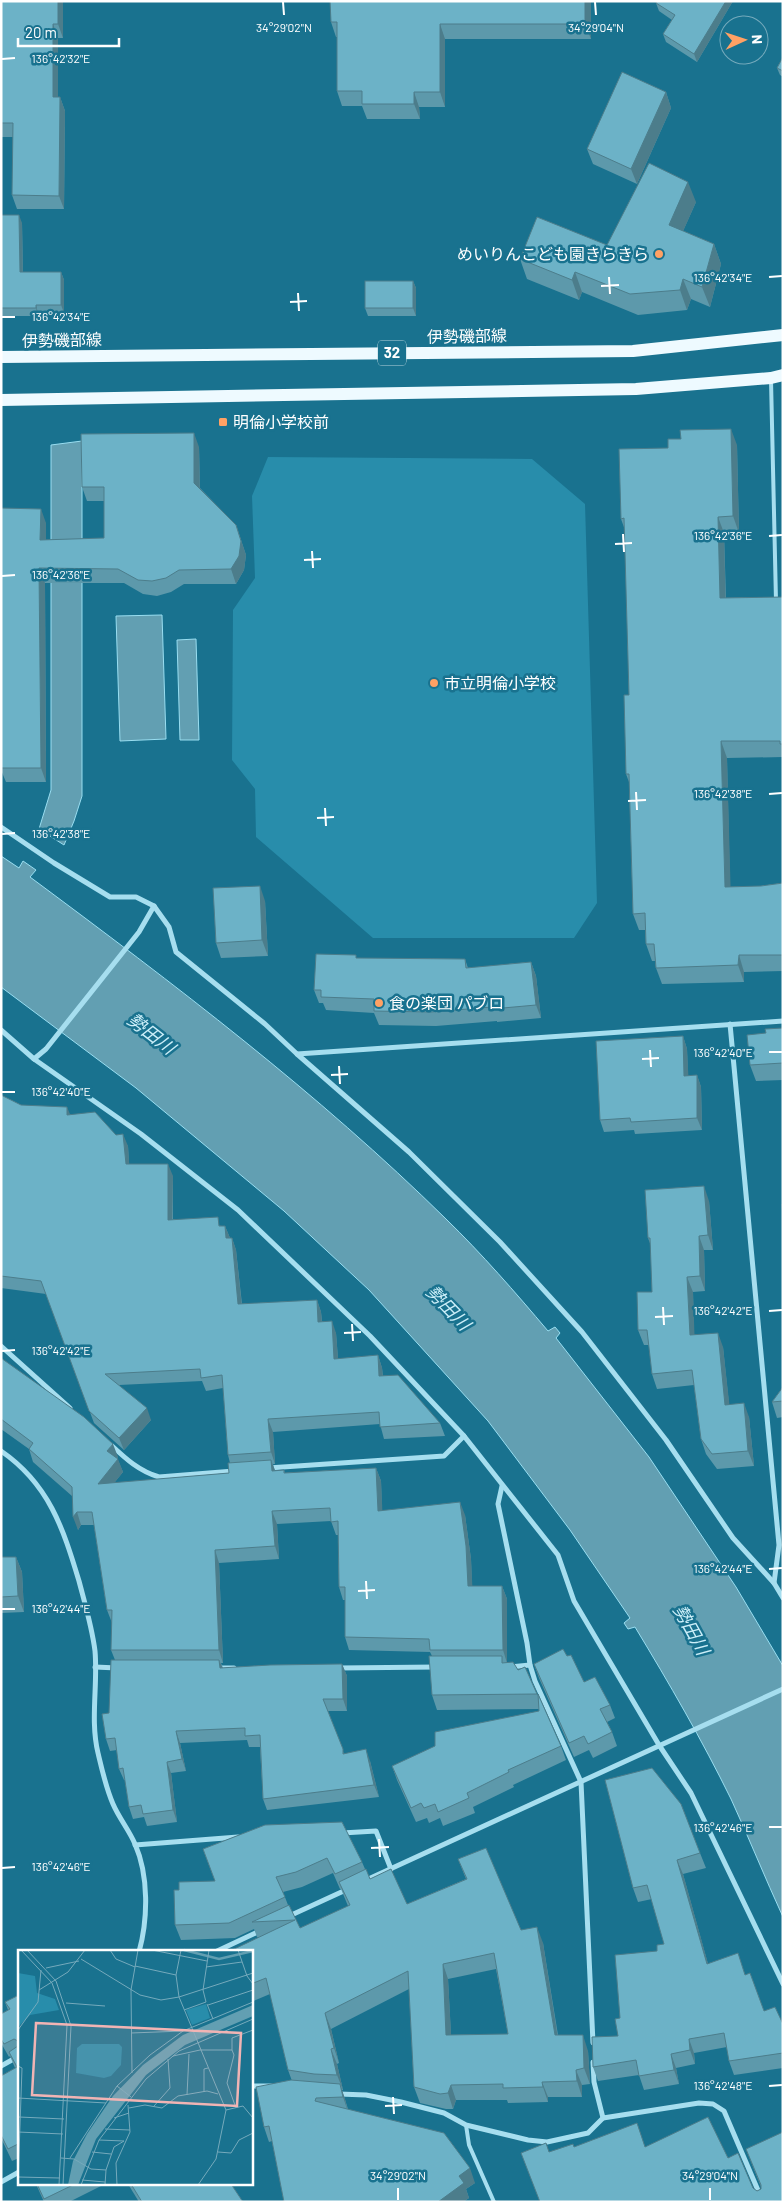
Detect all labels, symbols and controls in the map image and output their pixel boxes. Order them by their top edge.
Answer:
scale bar [18,15,119,47]
north arrow [719,15,769,65]
text: 34°29'02"N [256,20,312,34]
text: 34°29'04"N [568,20,624,34]
text: 20 m [25,23,57,41]
text: N [749,34,766,44]
text: 136°42'32"E [32,51,90,65]
place label: めいりんこども園きらきら [457,244,649,263]
marker: めいりんこども園きらきら [653,248,665,260]
text: 136°42'34"E [694,270,752,284]
text: 136°42'34"E [32,309,90,323]
street label: 伊勢磯部線 [427,325,507,346]
street label: 伊勢磯部線 [22,329,102,350]
road number: 32 [378,340,406,366]
place label: 明倫小学校前 [233,412,329,431]
marker: 明倫小学校前 [217,416,229,428]
text: 136°42'36"E [694,528,752,542]
text: 136°42'36"E [32,567,90,581]
place label: 市立明倫小学校 [444,673,556,692]
marker: 市立明倫小学校 [428,677,440,689]
text: 136°42'38"E [694,786,752,800]
text: 136°42'38"E [32,826,90,840]
place label: 食の楽団 パブロ [389,993,504,1012]
marker: 食の楽団 パブロ [373,997,385,1009]
water label: 勢田川 [124,1008,181,1060]
text: 136°42'40"E [693,1045,753,1059]
text: 136°42'40"E [31,1084,91,1098]
water label: 勢田川 [422,1280,477,1336]
text: 136°42'42"E [693,1303,753,1317]
text: 136°42'42"E [31,1343,91,1357]
text: 136°42'44"E [693,1561,753,1575]
text: 136°42'44"E [31,1601,91,1615]
water label: 勢田川 [669,1601,716,1660]
text: 136°42'46"E [694,1820,752,1834]
text: 136°42'46"E [32,1859,90,1873]
inset map [18,1950,252,2186]
text: 136°42'48"E [694,2078,752,2092]
text: 34°29'02"N [370,2168,426,2182]
text: 34°29'04"N [682,2168,738,2182]

